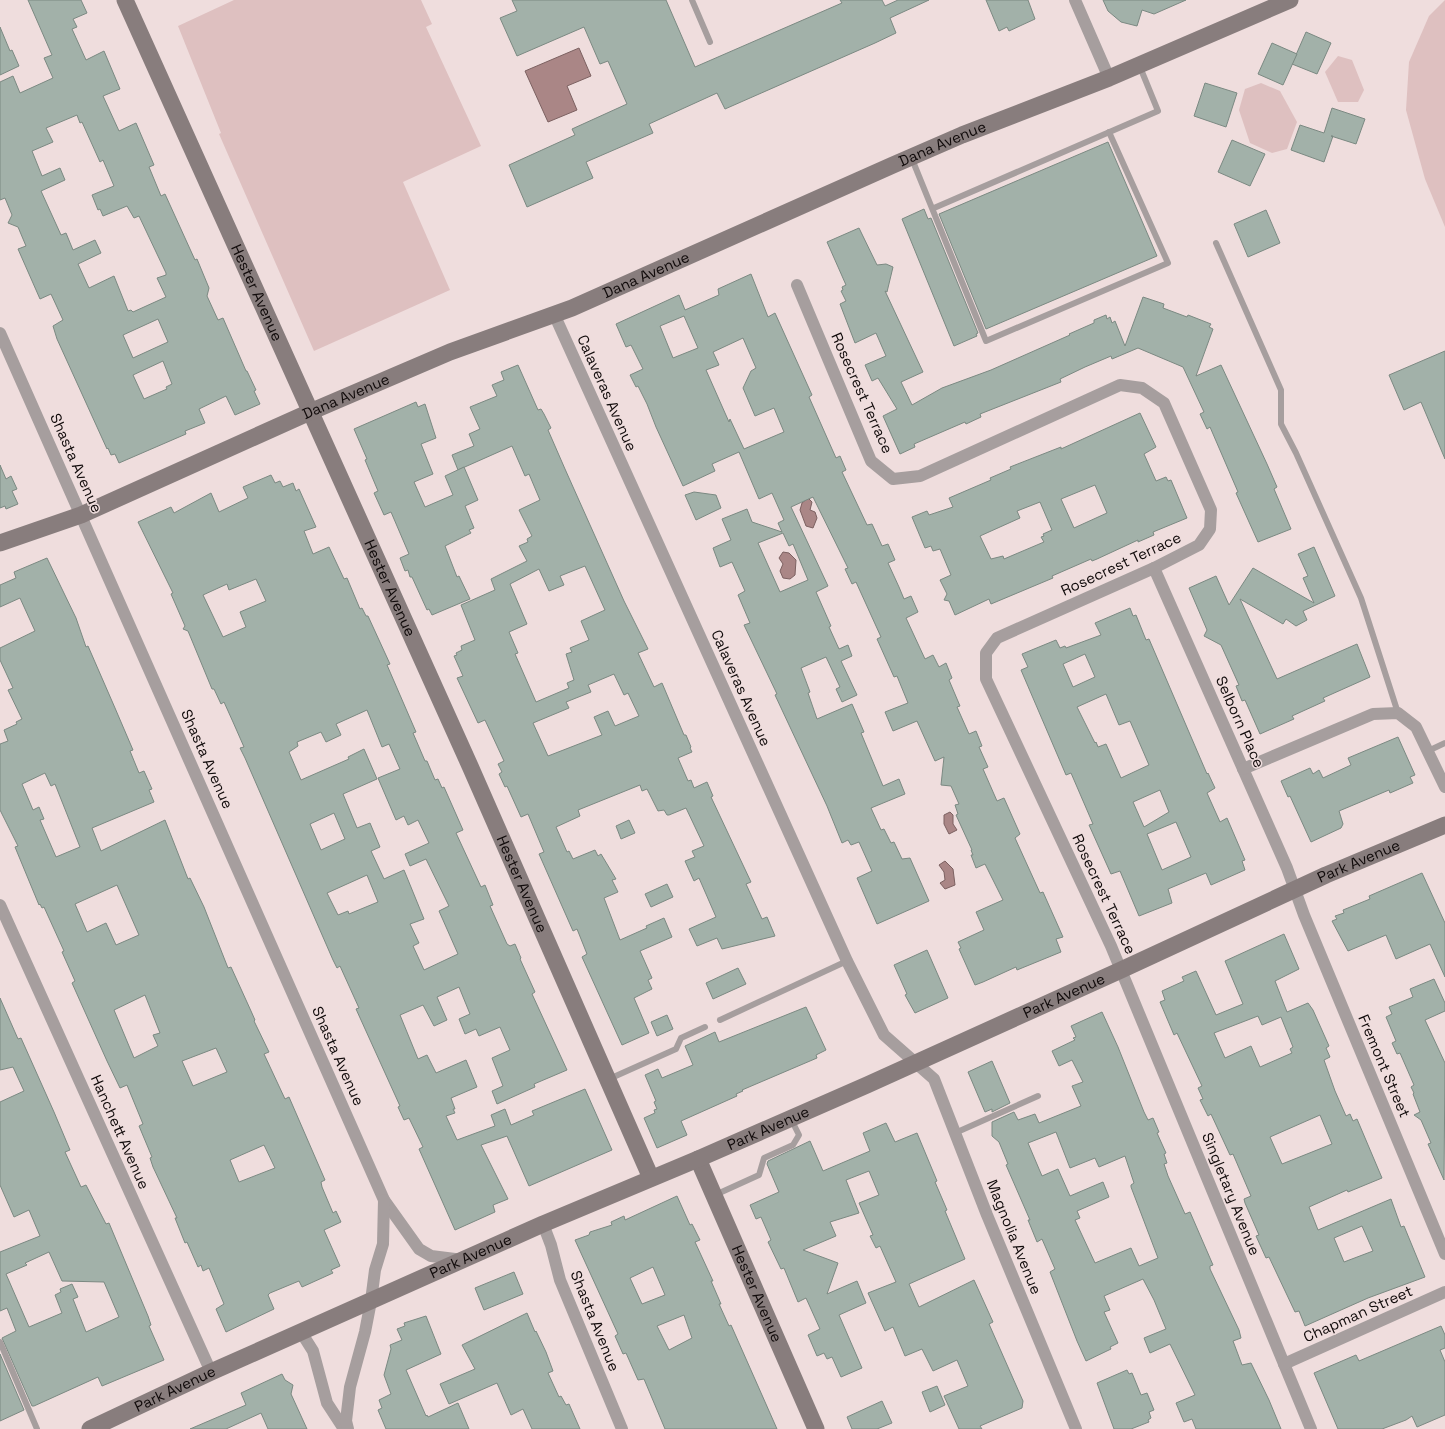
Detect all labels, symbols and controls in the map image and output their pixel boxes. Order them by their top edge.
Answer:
street label: Dana Avenue [896,117,989,170]
street label: Hester Avenue [227,241,287,344]
street label: Dana Avenue [600,247,692,302]
street label: Rosecrest Terrace [827,329,898,456]
street label: Calaveras Avenue [573,332,642,454]
street label: Dana Avenue [299,369,392,423]
street label: Shasta Avenue [46,410,107,516]
street label: Rosecrest Terrace [1058,527,1184,600]
street label: Hester Avenue [360,536,420,639]
street label: Calaveras Avenue [707,627,776,749]
street label: Selborn Place [1212,673,1269,771]
street label: Shasta Avenue [177,706,238,812]
street label: Rosecrest Terrace [1068,831,1141,957]
street label: Hester Avenue [493,832,552,935]
street label: Park Avenue [1314,835,1403,887]
street label: Park Avenue [1020,969,1108,1022]
street label: Shasta Avenue [308,1003,369,1109]
street label: Fremont Street [1354,1011,1415,1120]
street label: Hanchett Avenue [87,1072,154,1192]
street label: Park Avenue [724,1101,812,1154]
street label: Singletary Avenue [1198,1130,1265,1258]
street label: Magnolia Avenue [983,1177,1046,1297]
street label: Park Avenue [426,1229,515,1282]
street label: Hester Avenue [728,1242,787,1345]
street label: Shasta Avenue [567,1268,624,1374]
street label: Chapman Street [1300,1281,1415,1346]
street label: Park Avenue [131,1361,219,1416]

